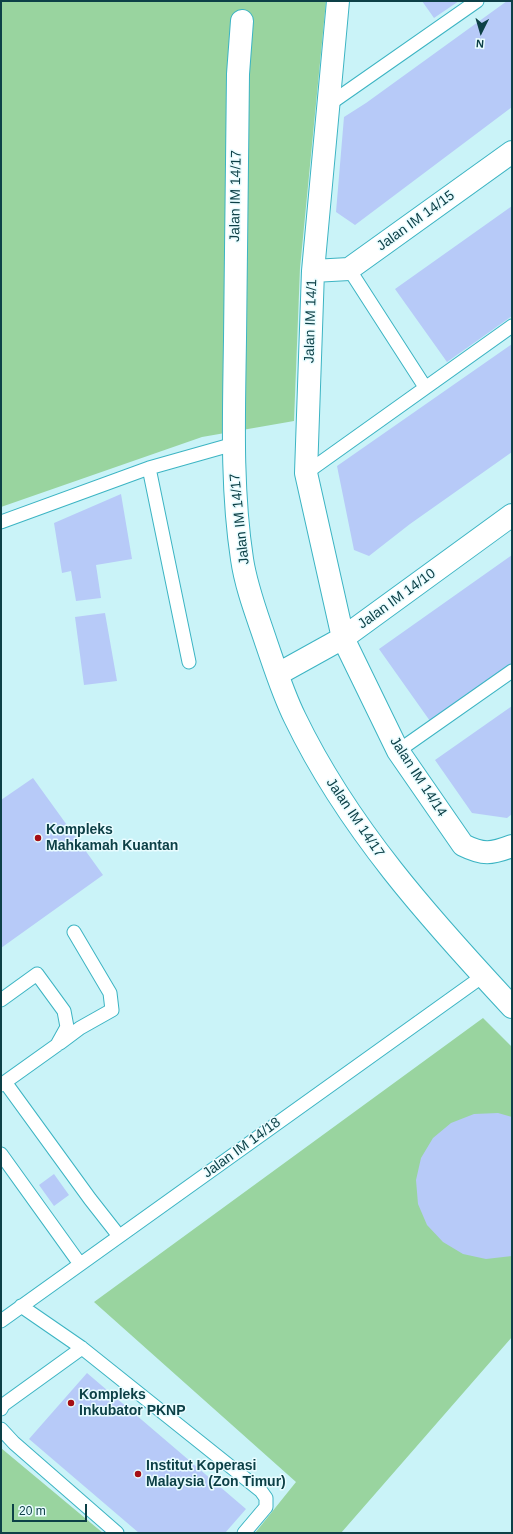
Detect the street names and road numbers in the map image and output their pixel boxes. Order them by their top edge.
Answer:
street label: Jalan IM 14/17 [227,150,245,242]
street label: Jalan IM 14/15 [374,187,458,255]
street label: Jalan IM 14/1 [301,279,321,363]
street label: Jalan IM 14/17 [227,472,253,566]
street label: Jalan IM 14/10 [355,565,439,633]
street label: Jalan IM 14/14 [386,734,450,820]
street label: Jalan IM 14/17 [322,775,388,861]
street label: Jalan IM 14/18 [200,1114,284,1182]

